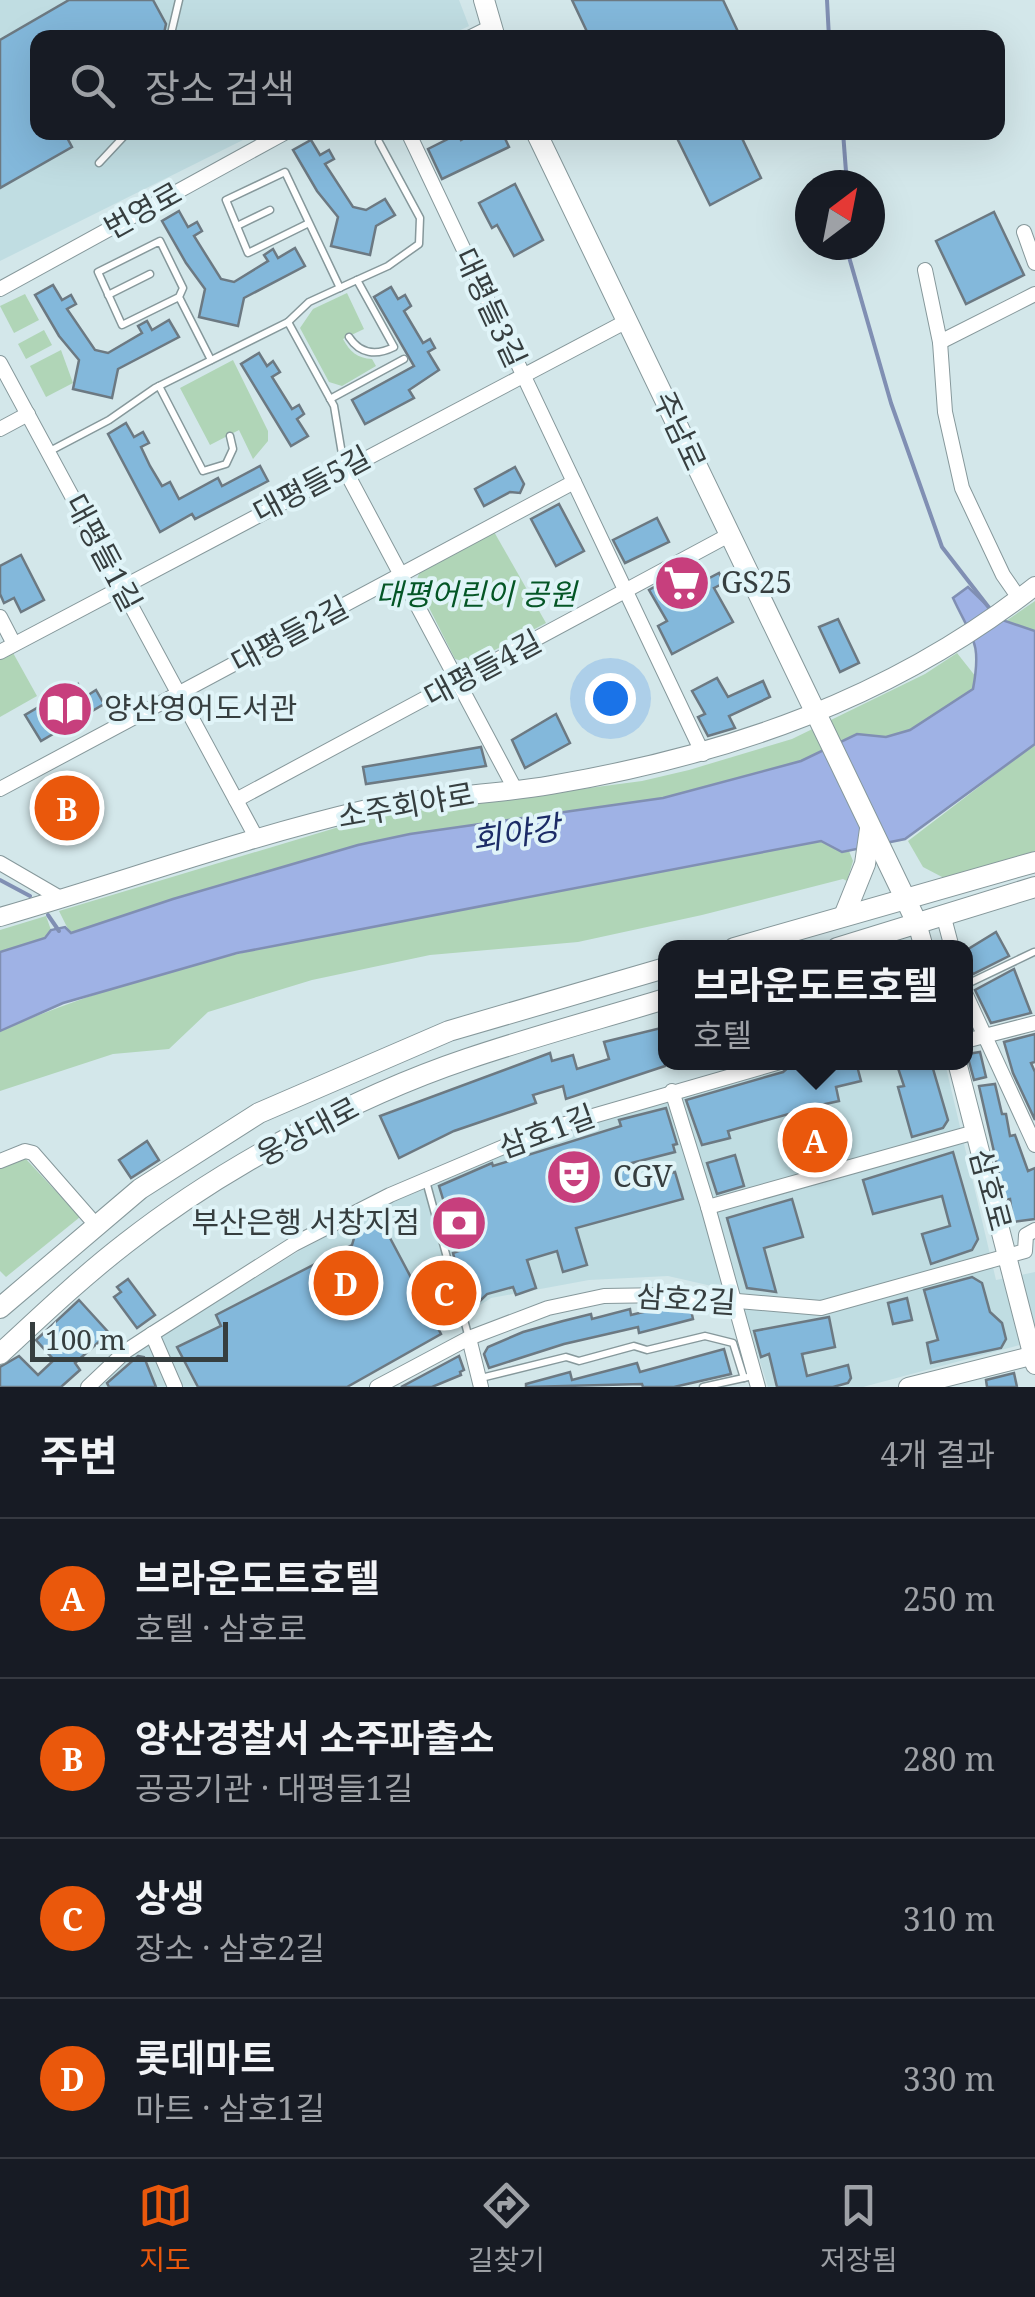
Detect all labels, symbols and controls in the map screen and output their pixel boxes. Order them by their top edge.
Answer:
search box [30,30,1005,140]
icon: search [65,58,120,113]
text: 장소 검색 [145,61,295,113]
north arrow [795,170,885,260]
street label: 번영로 [96,172,188,248]
street label: 대평들3길 [446,241,537,374]
street label: 주남로 [644,384,716,477]
street label: 대평들5길 [246,436,377,532]
street label: 대평들1길 [56,487,152,618]
supermarket icon: GS25 [652,553,712,613]
place label: GS25 [721,561,792,602]
park label: 대평어린이 공원 [376,573,579,614]
street label: 대평들2길 [224,586,355,682]
street label: 대평들4길 [417,620,548,716]
your location [585,673,636,724]
library icon: 양산영어도서관 [35,679,95,739]
place label: 양산영어도서관 [104,687,297,728]
pin: B [34,770,100,846]
street label: 소주회야로 [334,772,477,837]
water label: 회야강 [469,804,567,861]
popup [658,940,973,1070]
text: 브라운도트호텔 [693,958,938,1010]
text: 호텔 [693,1013,752,1056]
street label: 웅상대로 [249,1087,366,1175]
street label: 삼호1길 [493,1094,600,1167]
pin: A [782,1102,848,1178]
street label: 삼호로 [961,1144,1022,1235]
theatre icon: CGV [544,1147,604,1207]
place label: CGV [613,1155,673,1196]
bank icon: 부산은행 서창지점 [429,1193,489,1253]
place label: 부산은행 서창지점 [191,1201,420,1242]
pin: D [314,1246,378,1320]
pin: C [412,1256,476,1330]
street label: 삼호2길 [635,1275,737,1322]
scale bar [30,1317,228,1362]
text: 100 m [45,1320,126,1358]
text: 주변 [40,1426,117,1483]
text: 4개 결과 [880,1432,995,1475]
text: 브라운도트호텔 [135,1551,380,1603]
text: A [60,1577,85,1620]
text: 250 m [903,1577,995,1620]
text: 호텔 · 삼호로 [135,1606,307,1649]
text: 양산경찰서 소주파출소 [135,1711,494,1763]
text: B [62,1737,83,1780]
text: 280 m [903,1737,995,1780]
text: 공공기관 · 대평들1길 [135,1766,413,1809]
text: 상생 [135,1871,205,1923]
text: C [62,1897,83,1940]
text: 310 m [903,1897,995,1940]
text: 장소 · 삼호2길 [135,1926,325,1969]
text: 롯데마트 [135,2031,275,2083]
text: D [60,2057,85,2100]
text: 330 m [903,2057,995,2100]
text: 마트 · 삼호1길 [135,2086,325,2129]
tab: 지도 [138,2178,193,2278]
tab: 길찾기 [468,2178,545,2278]
tab: 저장됨 [820,2178,897,2278]

